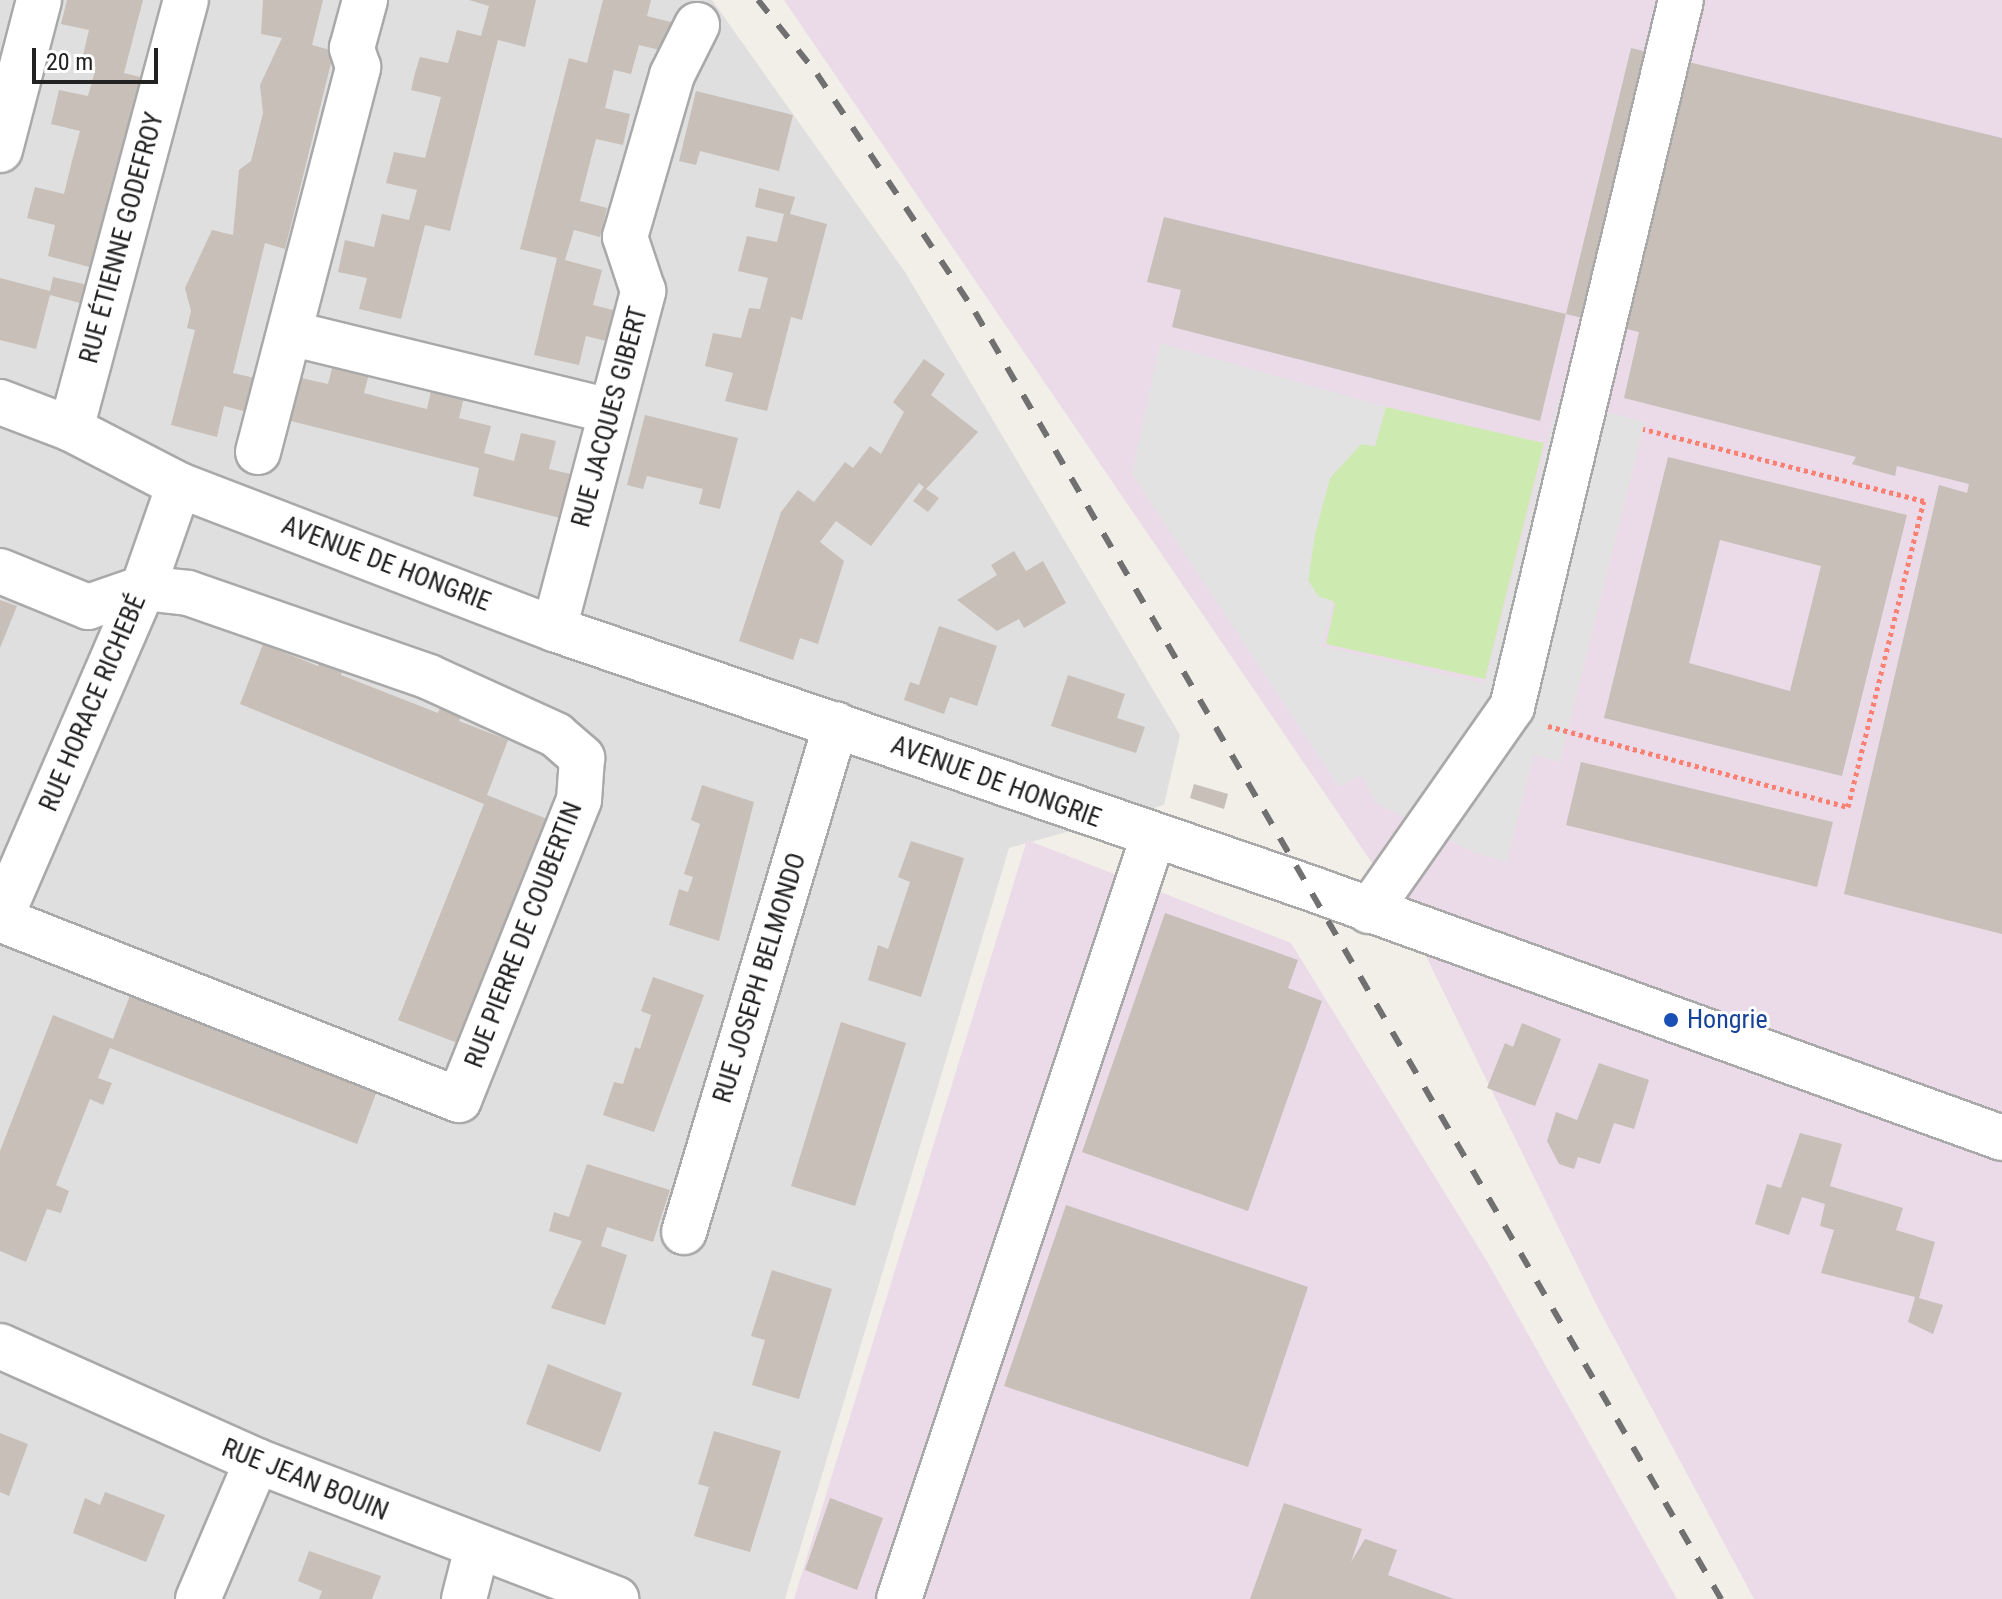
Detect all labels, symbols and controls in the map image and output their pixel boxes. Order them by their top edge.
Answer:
scale bar [36,32,162,82]
text: 20 m [46,48,93,76]
street label: RUE ÉTIENNE GODEFROY [74,109,170,367]
street label: RUE JACQUES GIBERT [566,303,654,531]
street label: AVENUE DE HONGRIE [277,510,495,618]
street label: RUE HORACE RICHEBÉ [33,590,153,816]
street label: AVENUE DE HONGRIE [887,730,1105,834]
street label: RUE PIERRE DE COUBERTIN [459,798,589,1072]
street label: RUE JOSEPH BELMONDO [707,849,813,1107]
place label: Hongrie [1687,1004,1768,1036]
marker: Hongrie [1662,1011,1680,1029]
street label: RUE JEAN BOUIN [217,1432,393,1528]

